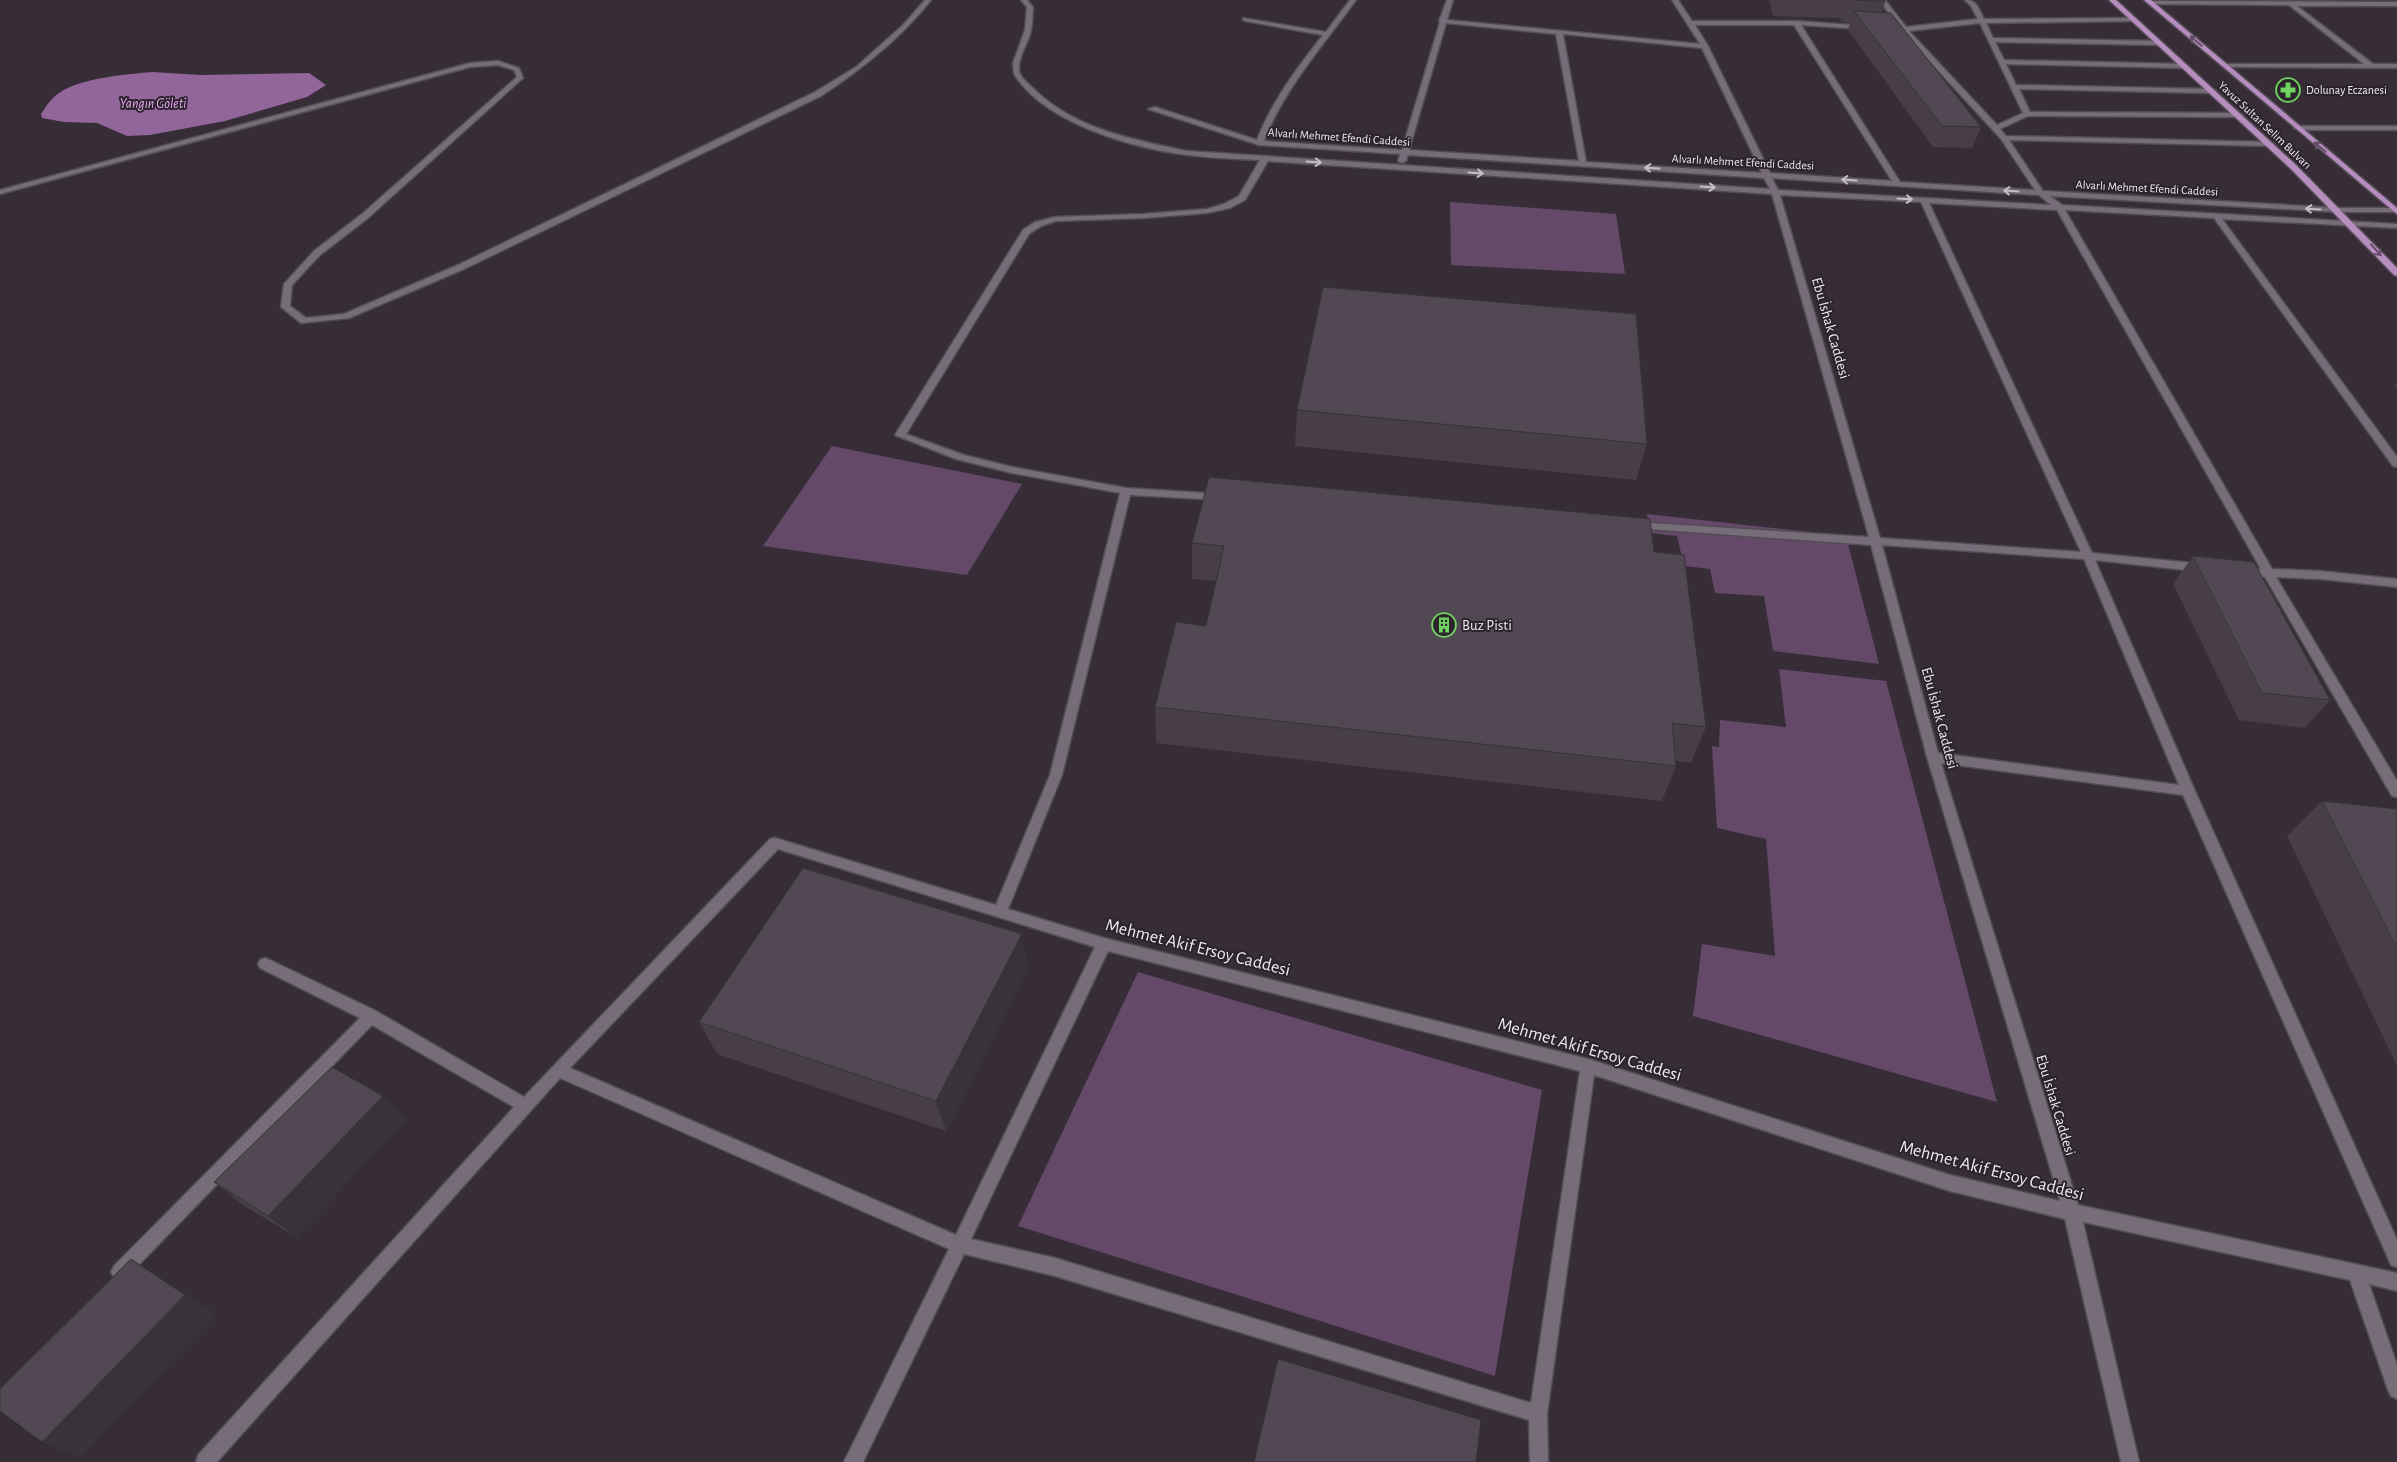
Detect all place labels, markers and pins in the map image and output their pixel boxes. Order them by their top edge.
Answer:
pharmacy icon: Dolunay Eczanesi [2275,77,2301,103]
place label: Dolunay Eczanesi [2306,84,2387,97]
building icon: Buz Pisti [1431,612,1457,638]
place label: Buz Pisti [1462,618,1512,633]

